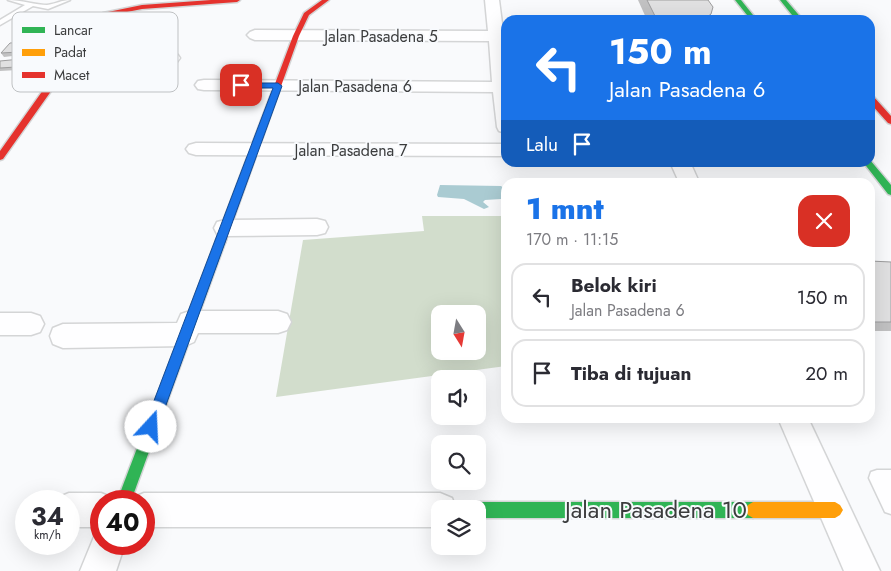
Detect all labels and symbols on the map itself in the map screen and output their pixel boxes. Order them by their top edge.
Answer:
legend [12,12,178,92]
text: Lancar [54,20,93,40]
street label: Jalan Pasadena 5 [322,25,438,48]
text: Padat [54,42,87,62]
pin [220,64,262,106]
text: Macet [54,65,90,85]
street label: Jalan Pasadena 6 [296,75,412,98]
street label: Jalan Pasadena 7 [293,139,408,162]
north arrow [431,305,486,360]
position arrow [124,400,176,452]
speed limit sign: 40 [90,490,155,555]
street label: Jalan Pasadena 10 [562,492,747,527]

